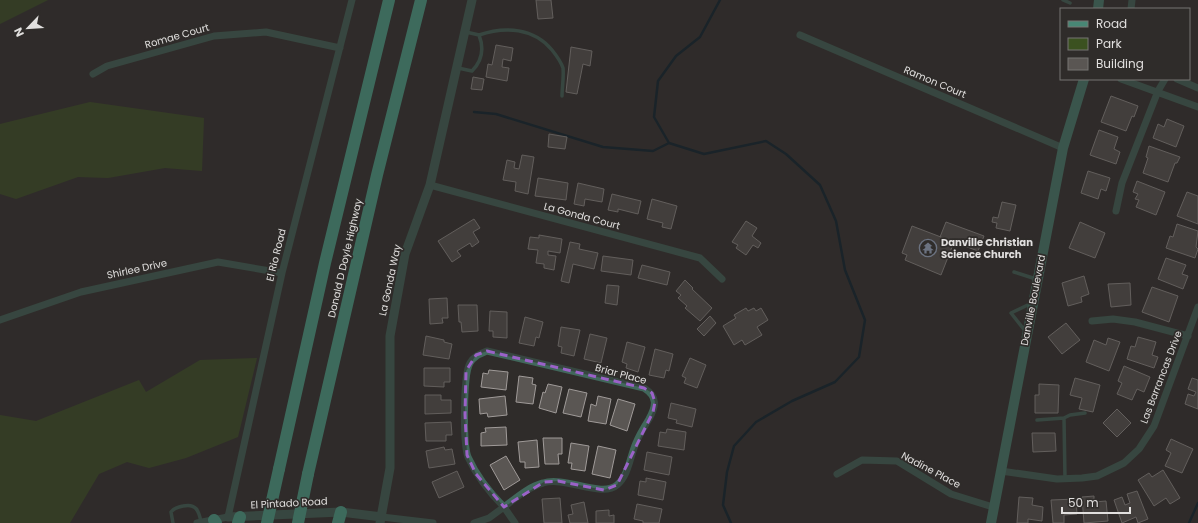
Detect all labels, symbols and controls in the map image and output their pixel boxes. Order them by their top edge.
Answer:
north arrow [8,8,48,48]
legend [1060,8,1190,80]
text: Road [1096,15,1127,32]
street label: Romae Court [143,20,211,52]
text: N [10,25,28,39]
text: Park [1096,35,1123,52]
text: Building [1096,55,1144,72]
street label: Ramon Court [901,62,969,102]
street label: Donald D Doyle Highway [324,197,366,319]
street label: La Gonda Court [542,199,622,233]
street label: El Rio Road [262,227,290,283]
place label: Danville Christian Science Church [941,235,1033,262]
temple icon: Danville Christian Science Church [918,238,938,258]
street label: La Gonda Way [375,243,405,317]
street label: Danville Boulevard [1017,253,1049,347]
street label: Shirlee Drive [106,255,168,283]
street label: Las Barrancas Drive [1136,328,1186,426]
street label: Briar Place [594,360,648,388]
street label: Nadine Place [899,448,963,492]
scale bar [1062,489,1130,515]
street label: El Pintado Road [250,493,328,513]
text: 50 m [1068,494,1099,511]

